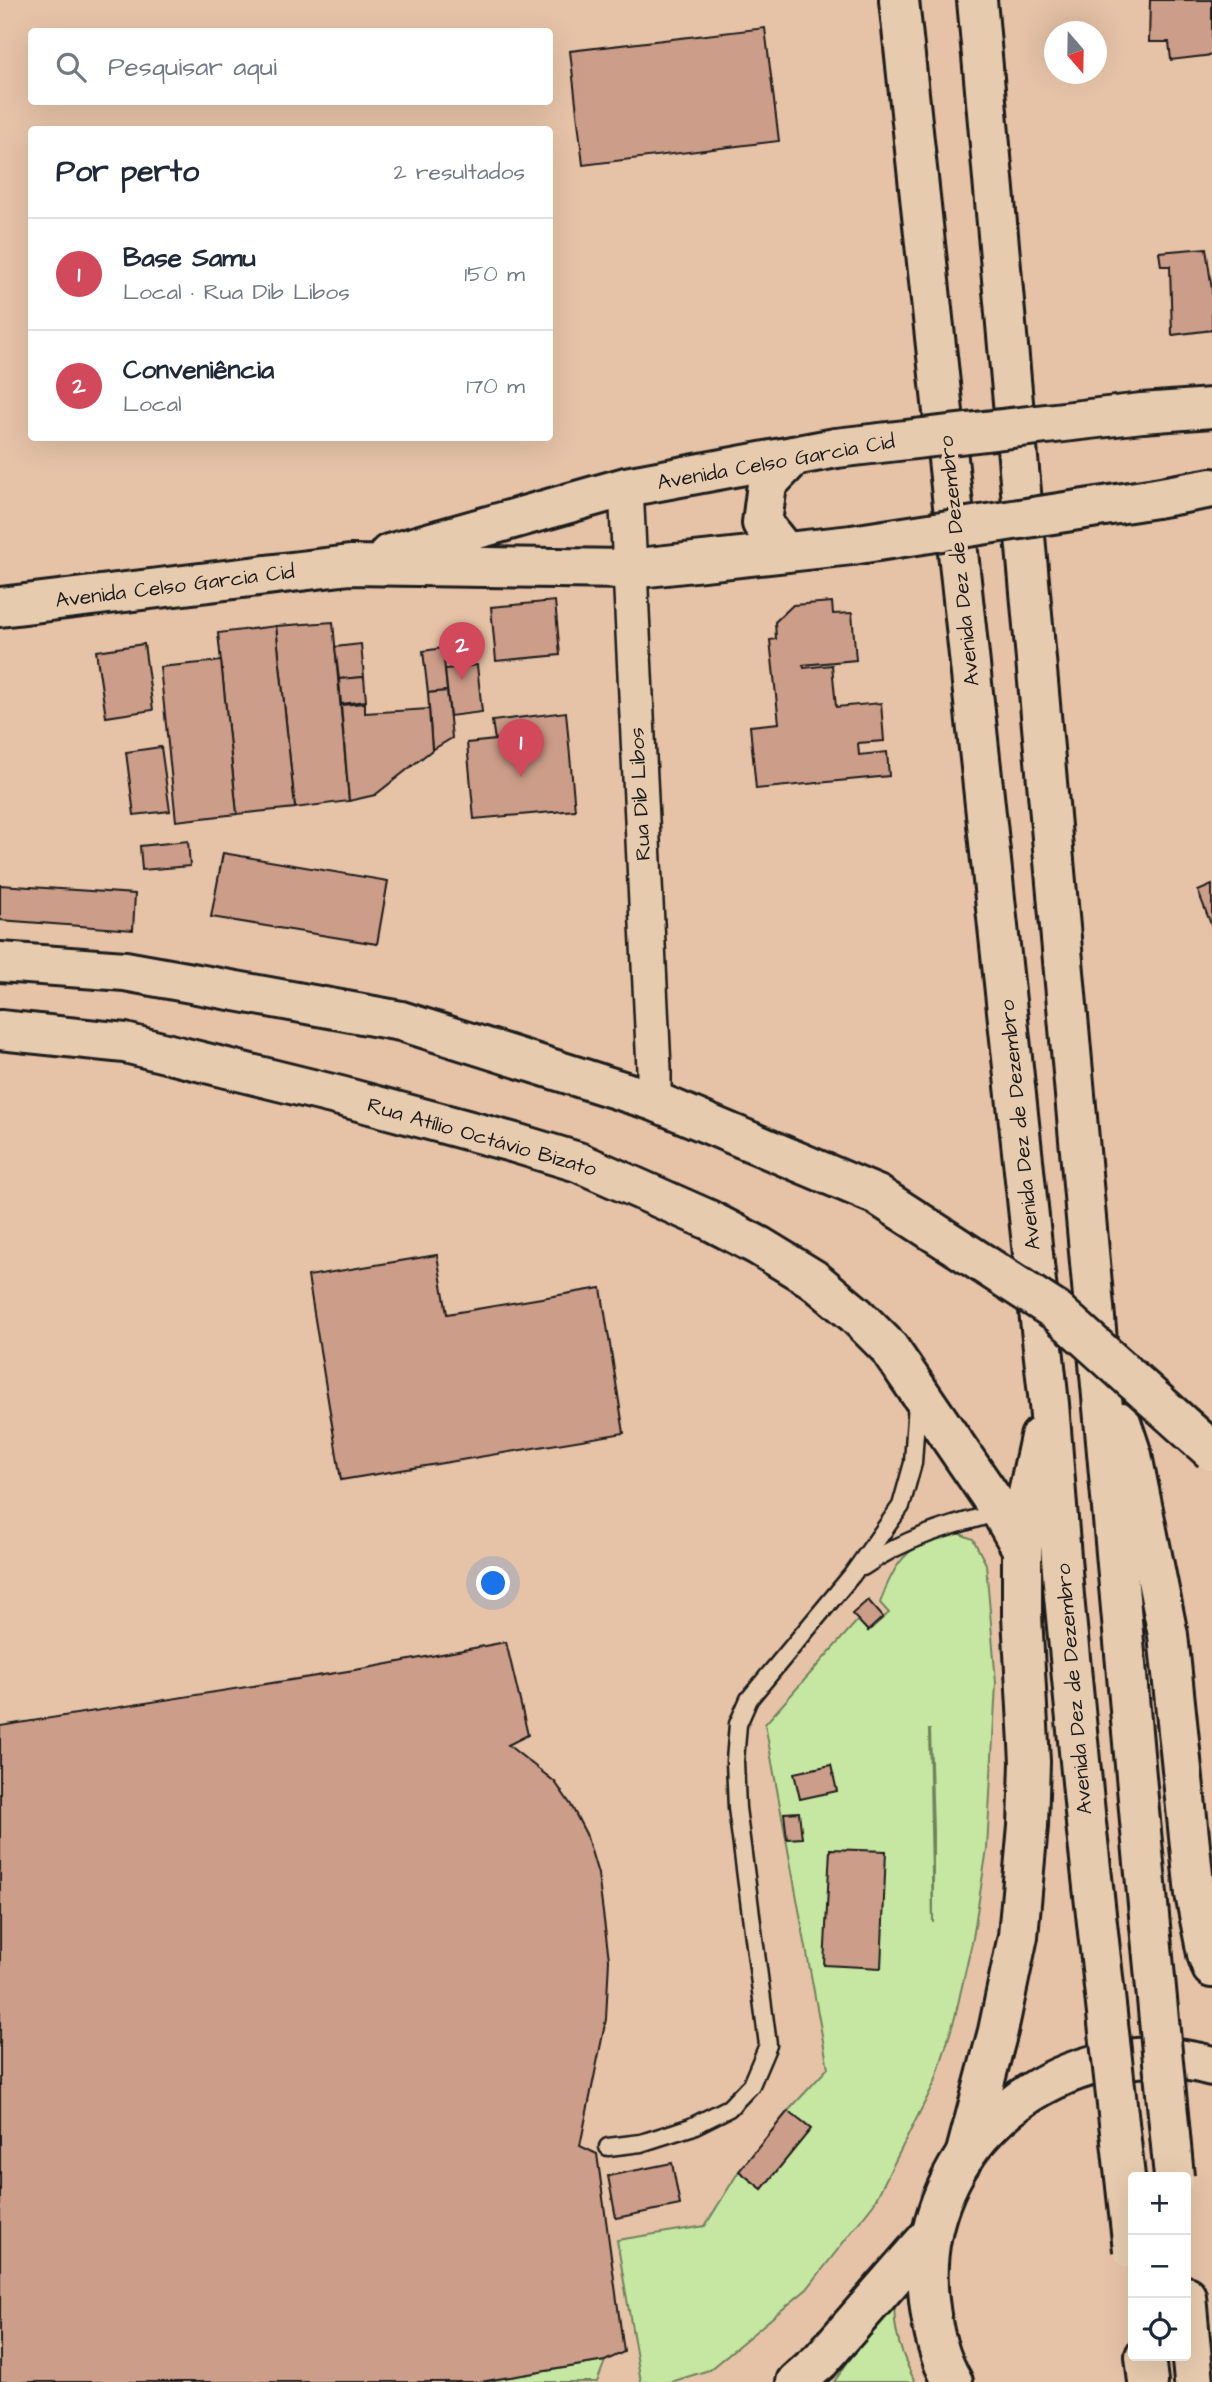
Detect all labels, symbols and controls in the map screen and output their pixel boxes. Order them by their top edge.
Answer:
north arrow [1044,21,1107,84]
search box [28,28,553,105]
icon: search [52,48,90,86]
text: Pesquisar aqui [108,49,277,85]
text: Por perto [56,151,199,193]
text: 2 resultados [393,156,525,188]
text: Base Samu [123,240,256,276]
text: 1 [78,258,80,290]
text: 150 m [464,258,525,290]
text: Local · Rua Dib Libos [123,276,350,308]
text: Conveniência [123,352,274,388]
text: 2 [72,370,86,402]
text: 170 m [466,370,525,402]
text: Local [123,388,182,420]
street label: Avenida Celso Garcia Cid [655,427,897,497]
street label: Avenida Dez de Dezembro [931,434,987,688]
street label: Avenida Celso Garcia Cid [54,557,296,615]
pin: 2 [439,622,485,680]
pin: 1 [498,719,544,777]
street label: Rua Dib Libos [622,727,658,861]
street label: Avenida Dez de Dezembro [992,998,1048,1252]
street label: Rua Atílio Octávio Bizato [364,1090,600,1184]
street label: Avenida Dez de Dezembro [1049,1562,1099,1816]
your location [476,1566,510,1600]
map controls [1128,2172,1191,2361]
button: + [1128,2172,1191,2235]
button: − [1128,2235,1191,2298]
button: locate [1128,2298,1191,2361]

